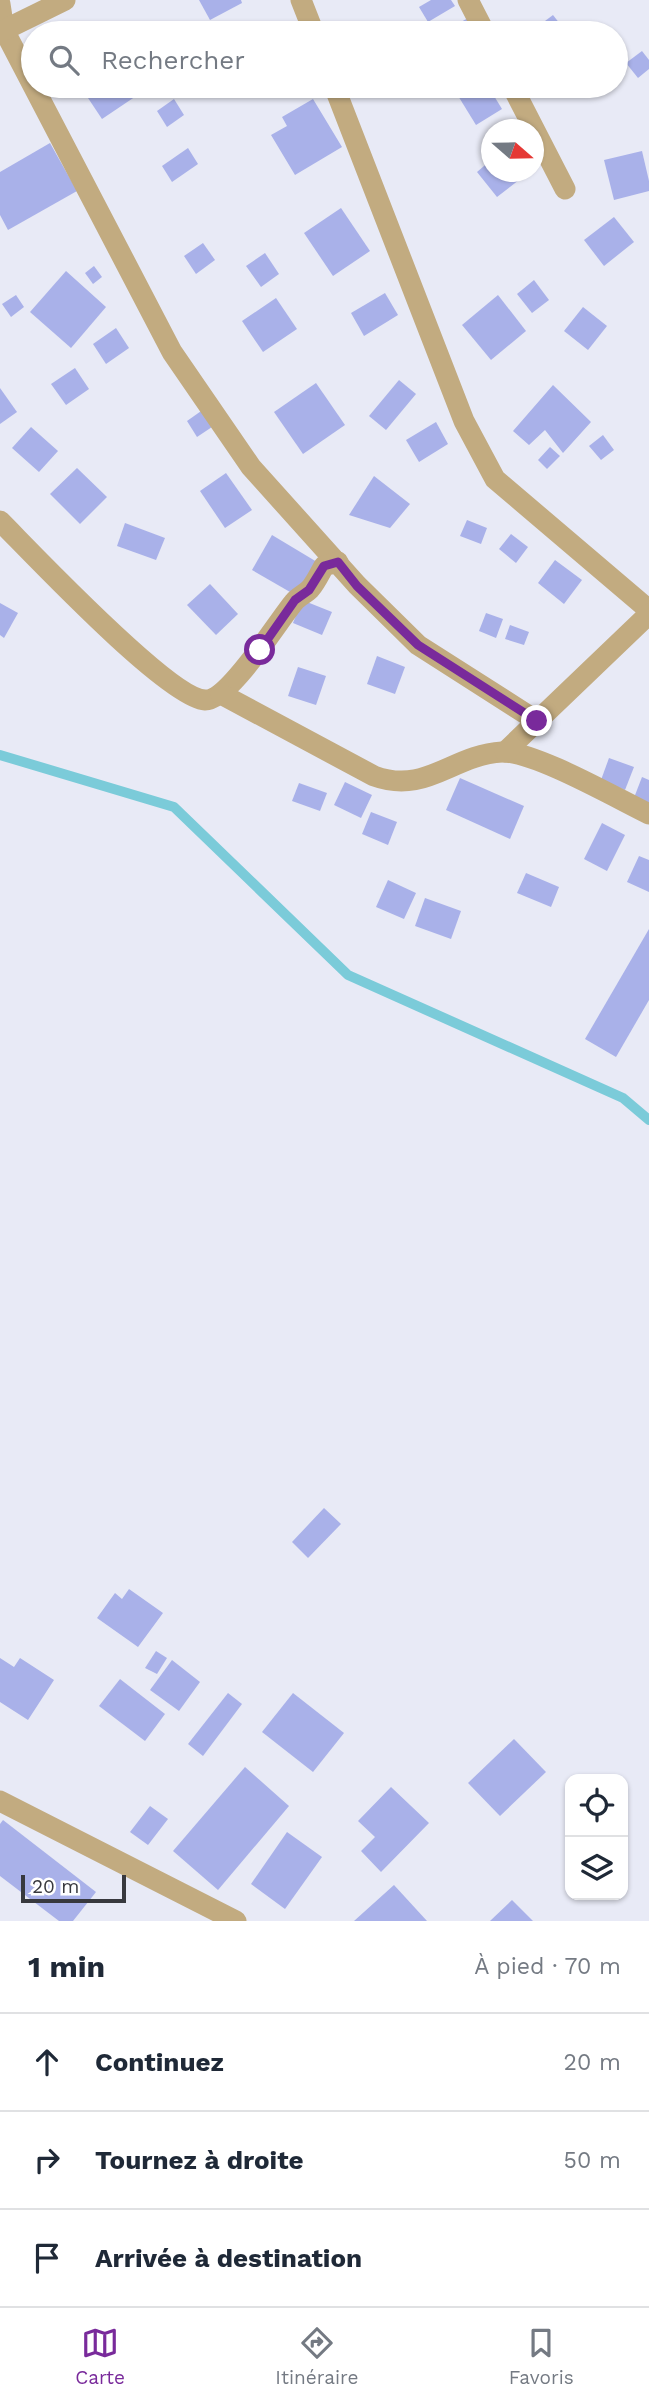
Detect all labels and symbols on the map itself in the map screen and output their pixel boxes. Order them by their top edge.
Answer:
north arrow [481,119,544,182]
route start [244,634,275,665]
route end [521,705,552,736]
scale bar [21,1872,126,1904]

